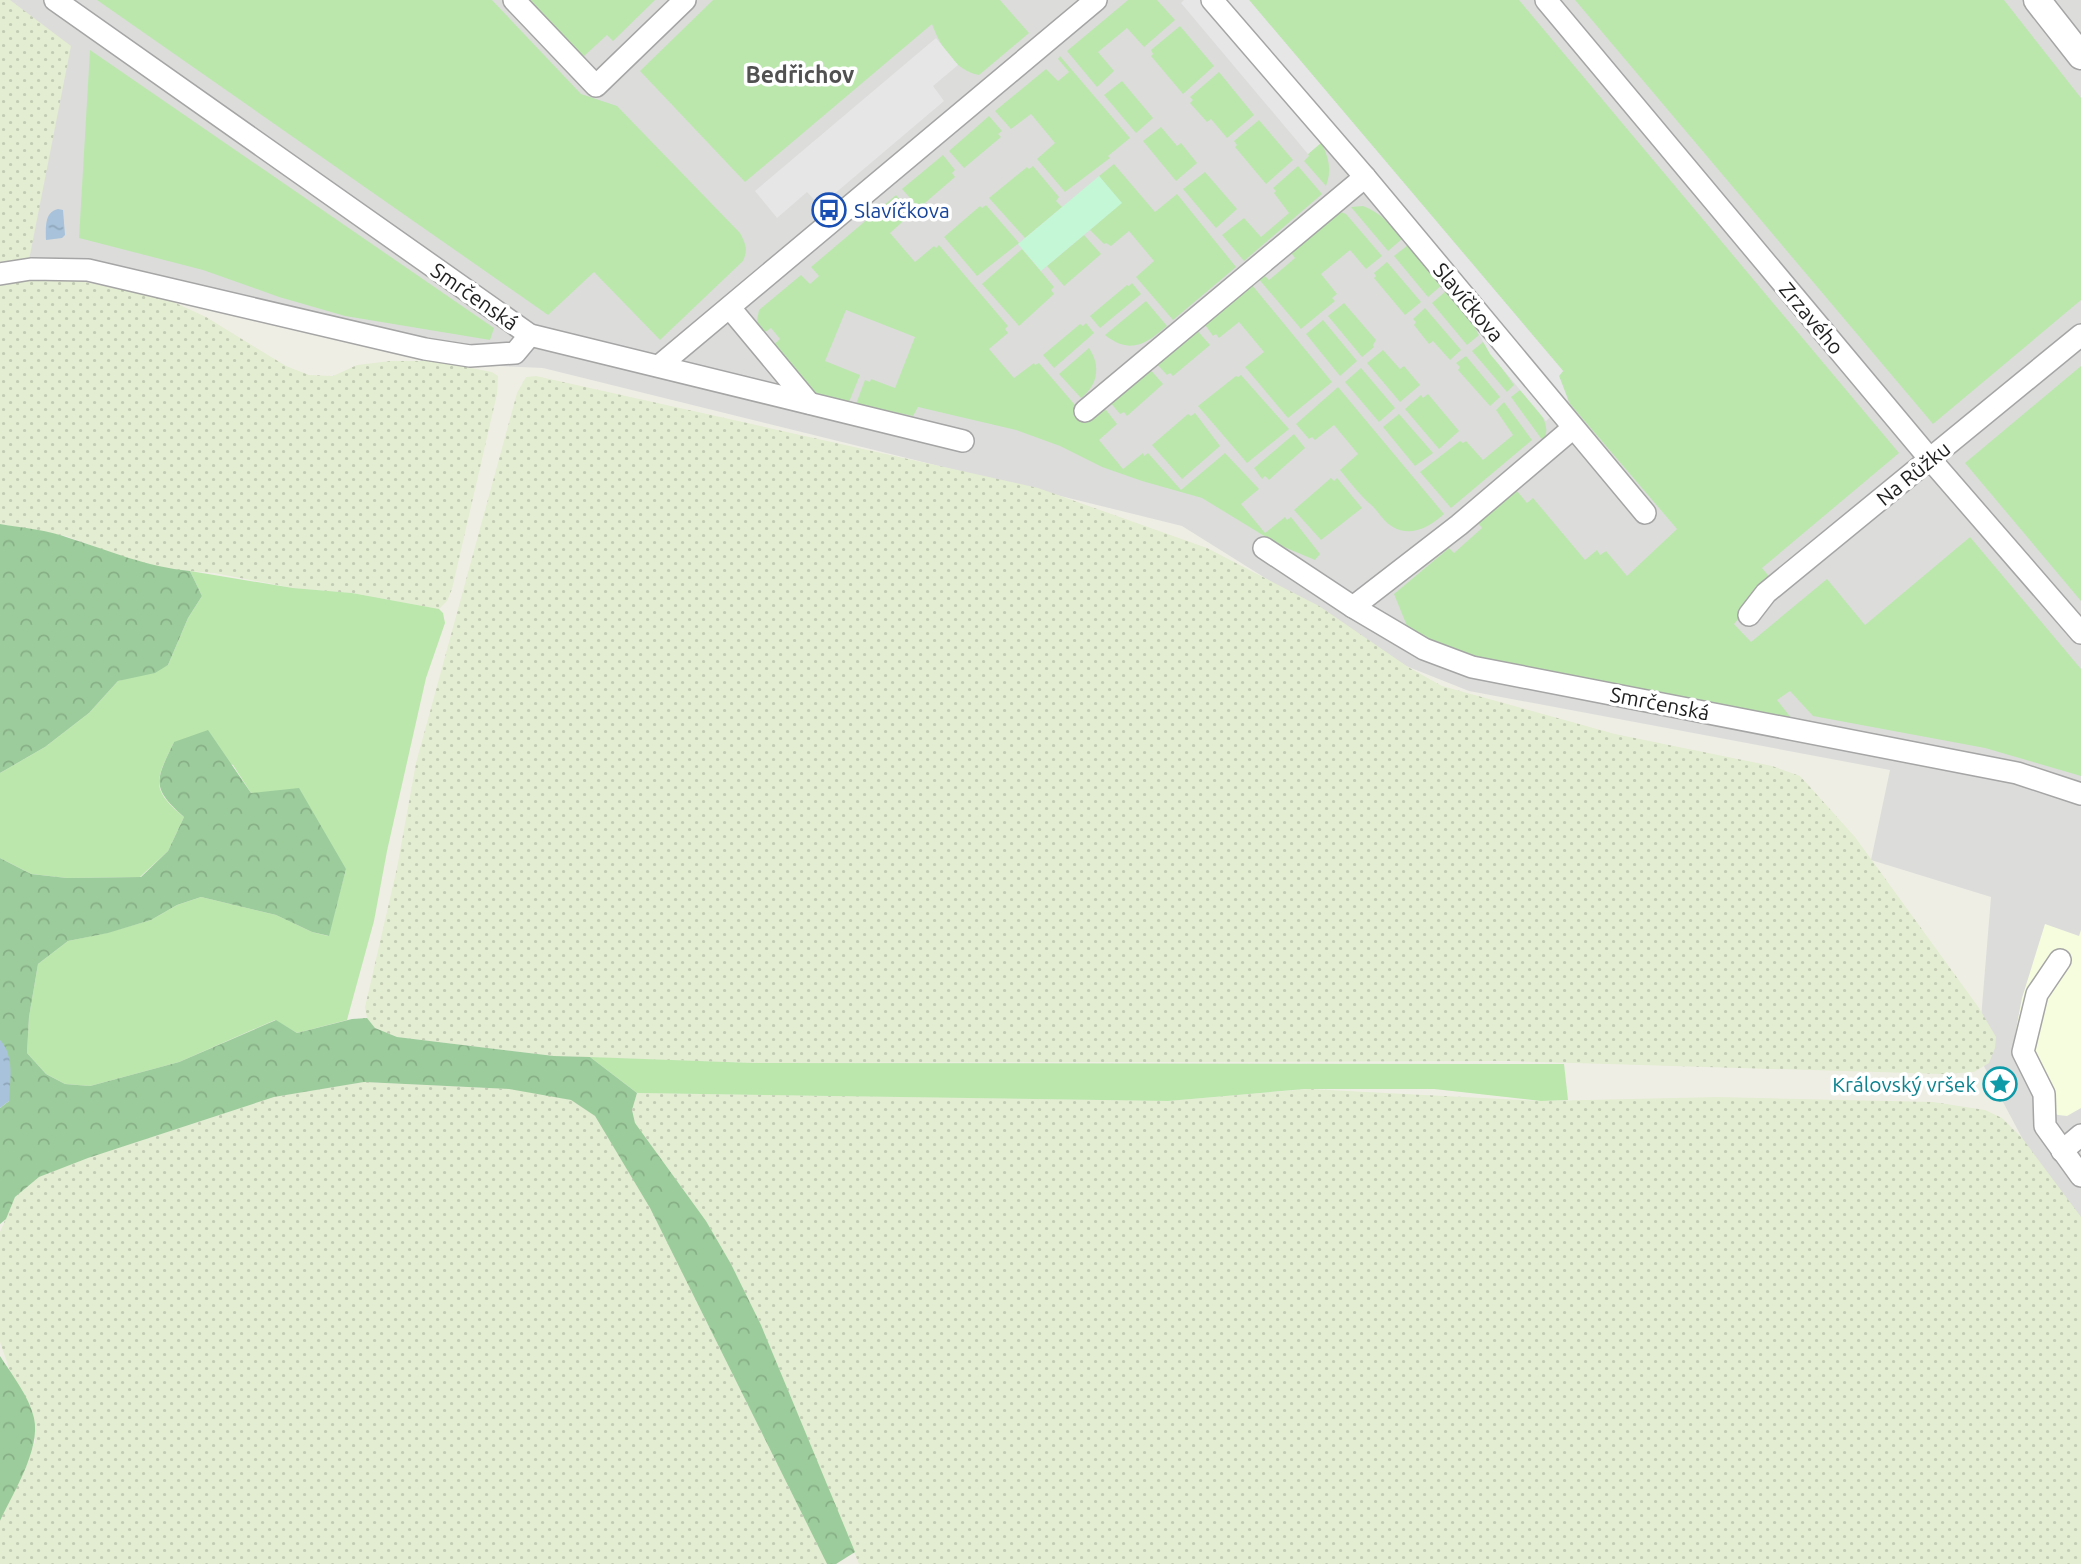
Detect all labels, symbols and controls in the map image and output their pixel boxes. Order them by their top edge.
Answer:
district label: Bedřichov [746,62,854,87]
bus stop icon: Slavíčkova [810,191,848,229]
place label: Slavíčkova [854,198,950,222]
street label: Smrčenská [427,257,523,335]
street label: Slavíčkova [1429,258,1509,346]
street label: Zrzavého [1775,277,1849,359]
street label: Na Růžku [1871,436,1955,510]
street label: Smrčenská [1608,682,1712,724]
place icon: Královský vršek [1981,1065,2019,1103]
place label: Královský vršek [1832,1072,1976,1096]

